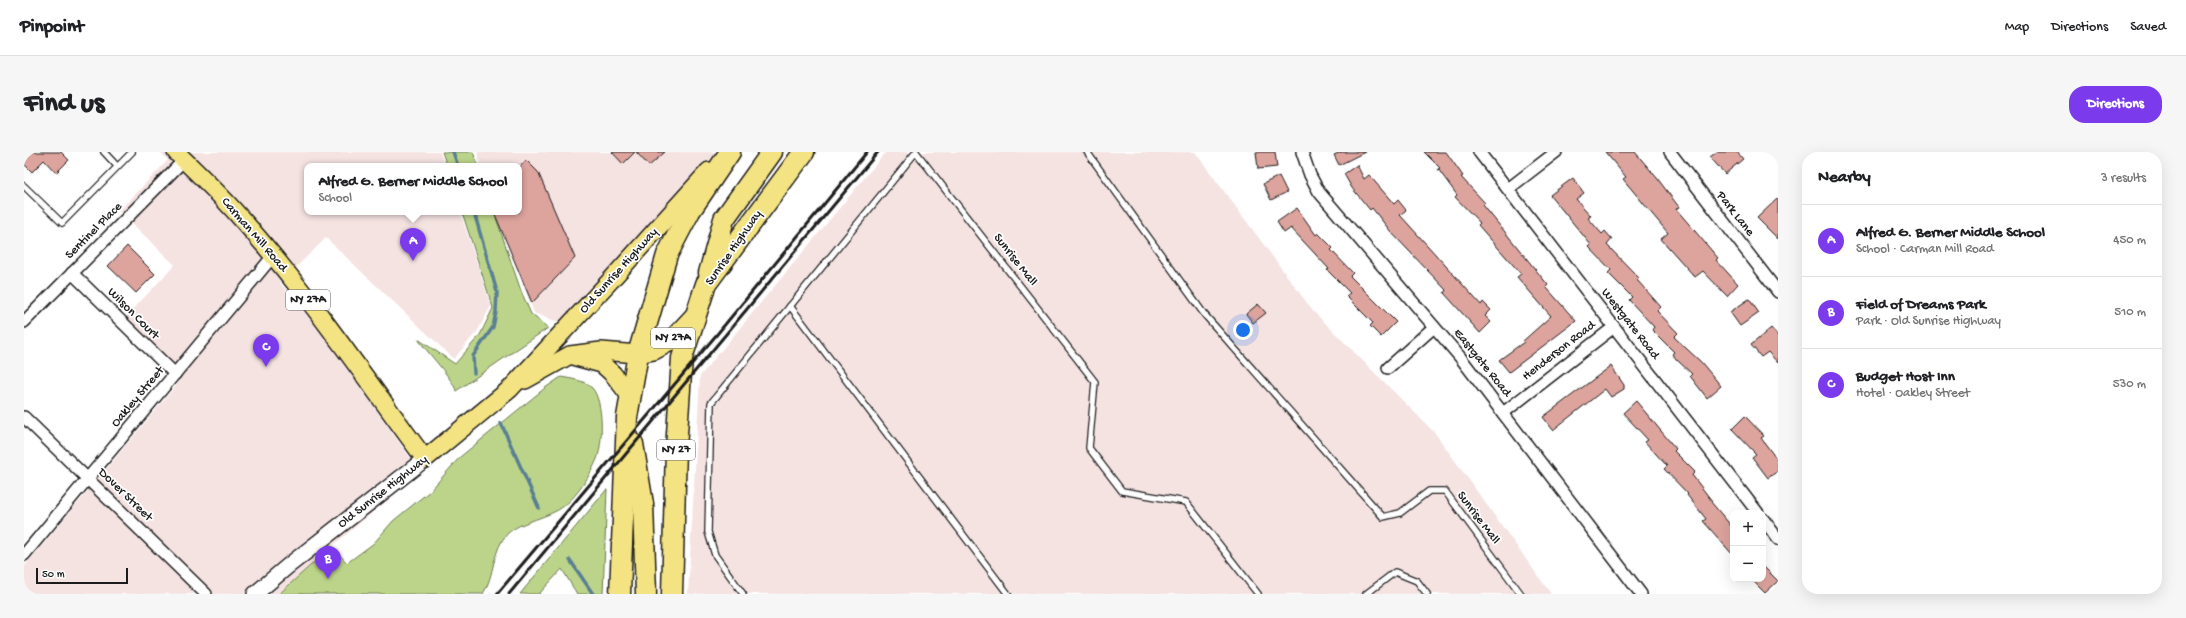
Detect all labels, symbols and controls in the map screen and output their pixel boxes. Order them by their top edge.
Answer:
text: Pinpoint [20,16,84,39]
text: Map [2005,19,2029,36]
text: Directions [2051,19,2108,36]
text: Saved [2130,19,2166,36]
button: Directions [2069,86,2162,123]
text: Find us [24,88,104,121]
popup [304,163,522,215]
text: Nearby [1818,168,1871,188]
text: 3 results [2101,171,2146,186]
text: Alfred G. Berner Middle School [318,173,508,191]
street label: Park Lane [1712,188,1757,240]
text: School [318,191,352,206]
street label: Carman Mill Road [218,195,291,276]
street label: Sentinel Place [62,199,126,263]
street label: Sunrise Highway [702,207,766,289]
text: Alfred G. Berner Middle School [1856,224,2045,242]
street label: Old Sunrise Highway [577,225,662,317]
pin: A [400,228,426,261]
street label: Sunrise Mall [990,231,1040,289]
text: A [1827,233,1835,248]
text: 450 m [2113,233,2146,248]
text: School · Carman Mill Road [1856,242,1994,257]
street label: Wilson Court [104,285,163,344]
street label: Westgate Road [1598,286,1663,364]
road number: NY 27A [286,290,330,310]
text: Field of Dreams Park [1856,296,1986,314]
text: B [1828,305,1834,320]
text: 510 m [2114,305,2146,320]
text: Park · Old Sunrise Highway [1856,314,2001,329]
street label: Henderson Road [1520,317,1600,384]
your location [1233,320,1253,340]
street label: Eastgate Road [1450,326,1515,401]
road number: NY 27A [651,328,695,348]
pin: C [253,334,279,367]
street label: Oakley Street [108,362,169,430]
text: Budget Host Inn [1856,368,1955,386]
text: C [1827,377,1835,392]
text: 530 m [2113,377,2146,392]
text: Hotel · Oakley Street [1856,386,1970,401]
road number: NY 27 [657,440,695,460]
street label: Old Sunrise Highway [335,452,431,532]
street label: Dover Street [94,465,157,526]
street label: Sunrise Mall [1453,489,1503,547]
map controls [1730,510,1766,582]
button: + [1730,510,1766,546]
pin: B [315,546,341,579]
button: − [1730,546,1766,582]
scale bar [36,566,128,585]
text: 50 m [42,569,64,581]

